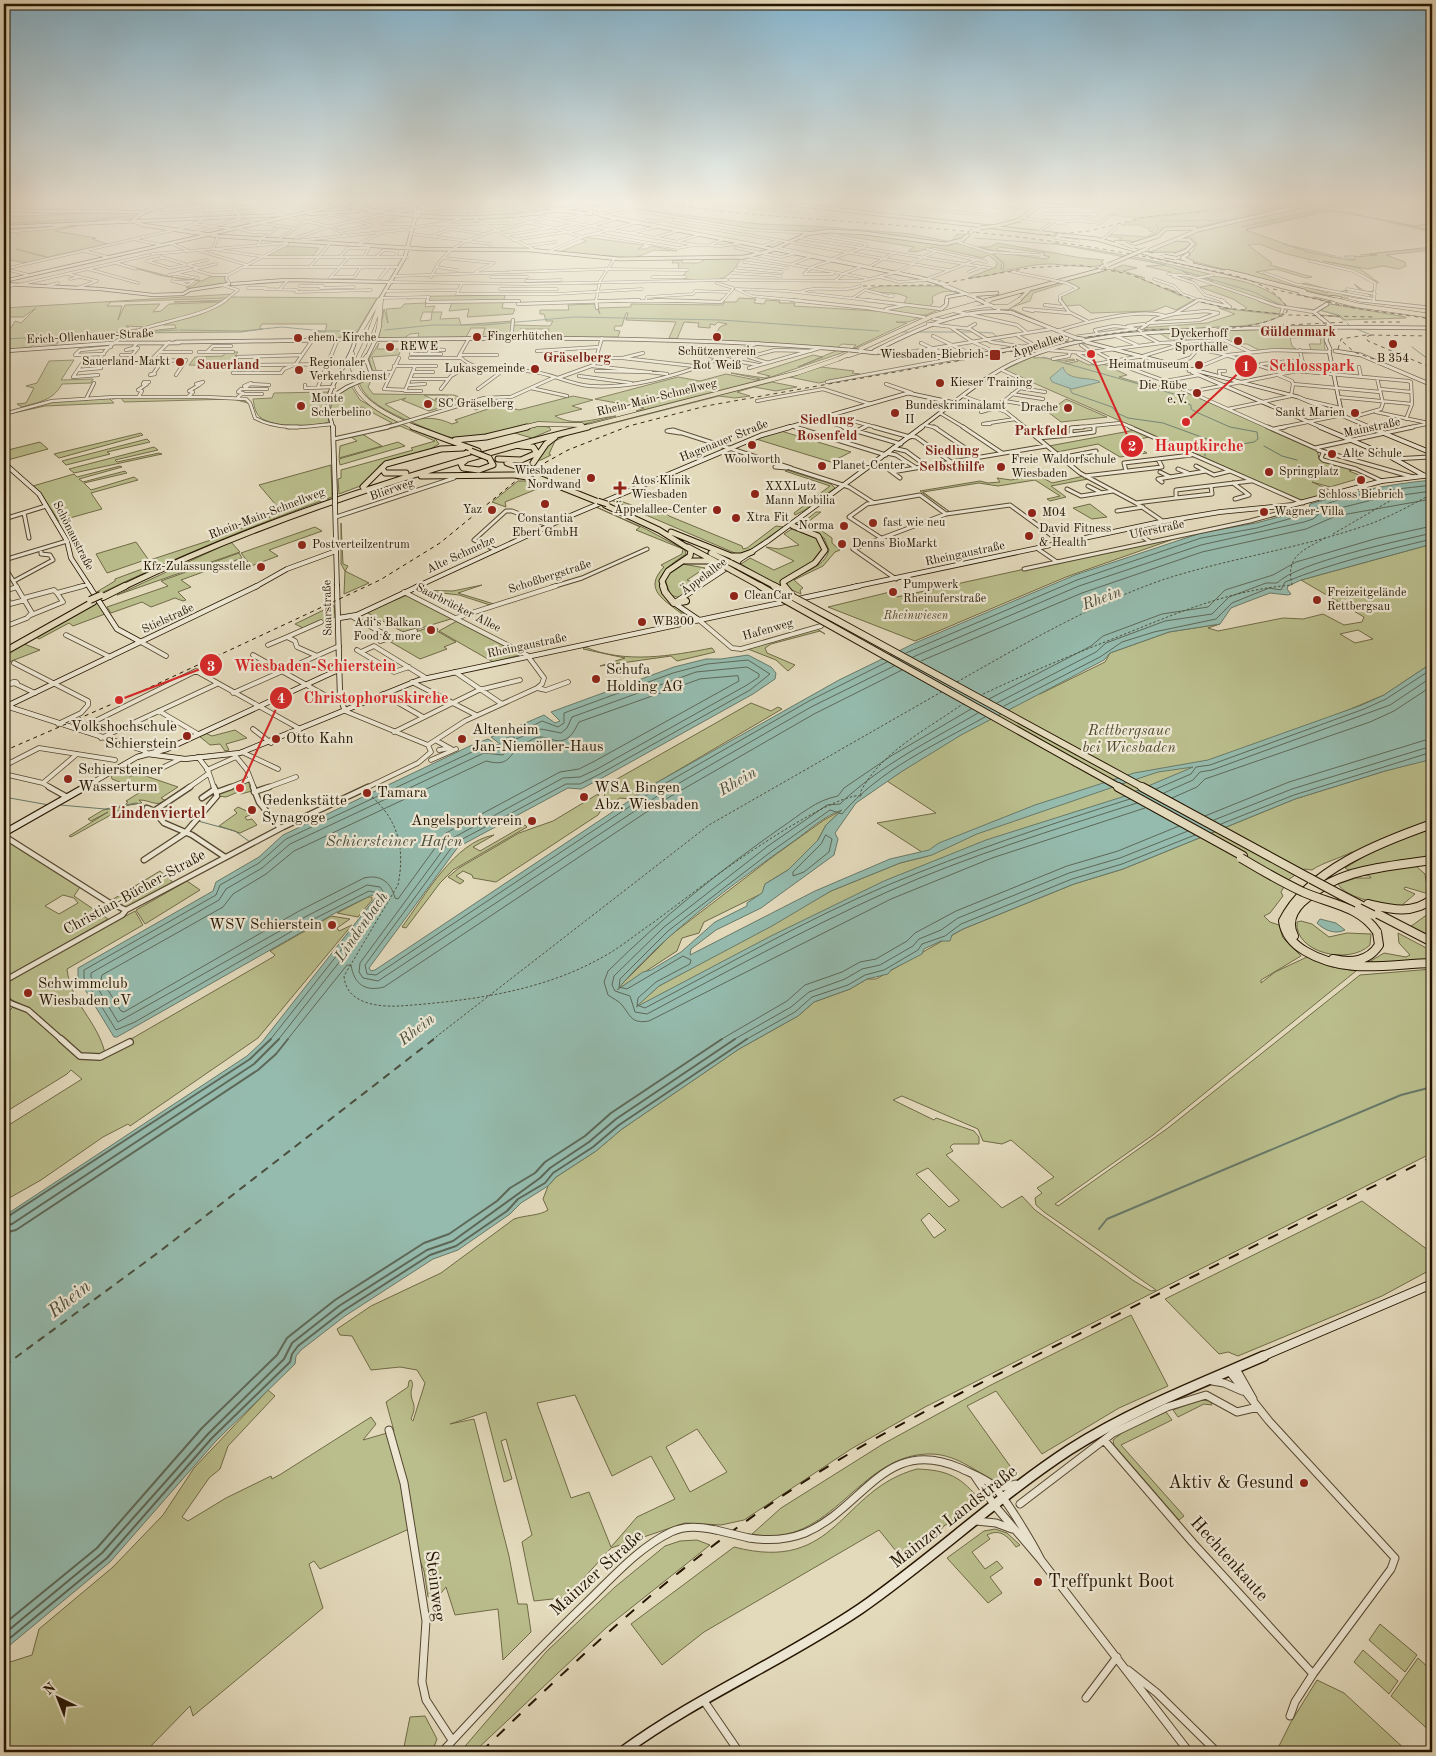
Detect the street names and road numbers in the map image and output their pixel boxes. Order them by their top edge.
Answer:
street label: Erich-Ollenhauer-Straße [26,328,154,346]
street label: Äppelallee [1009,328,1066,360]
street label: Rhein-Main-Schnellweg [596,377,719,419]
street label: Mainstraße [1342,416,1402,440]
street label: Hagenauer Straße [678,418,770,464]
street label: Blierweg [368,477,416,503]
street label: Rhein-Main-Schnellweg [207,486,327,542]
street label: Schönaustraße [50,499,96,573]
street label: Uferstraße [1128,518,1186,542]
street label: Alte Schmelze [425,534,497,576]
street label: Rheingaustraße [924,540,1006,568]
street label: Äppelallee [676,553,729,598]
street label: Schoßbergstraße [507,558,593,596]
street label: Saarstraße [322,579,334,636]
street label: Saarbrücker Allee [414,581,503,635]
street label: Stielstraße [140,602,196,636]
street label: Hafenweg [741,617,795,643]
street label: Rheingaustraße [486,632,568,660]
street label: Christian-Bücher-Straße [61,848,209,938]
street label: Mainzer Landstraße [887,1462,1021,1572]
street label: Hechtenkaute [1187,1513,1271,1605]
street label: Mainzer Straße [547,1527,647,1619]
street label: Steinweg [422,1549,448,1623]

